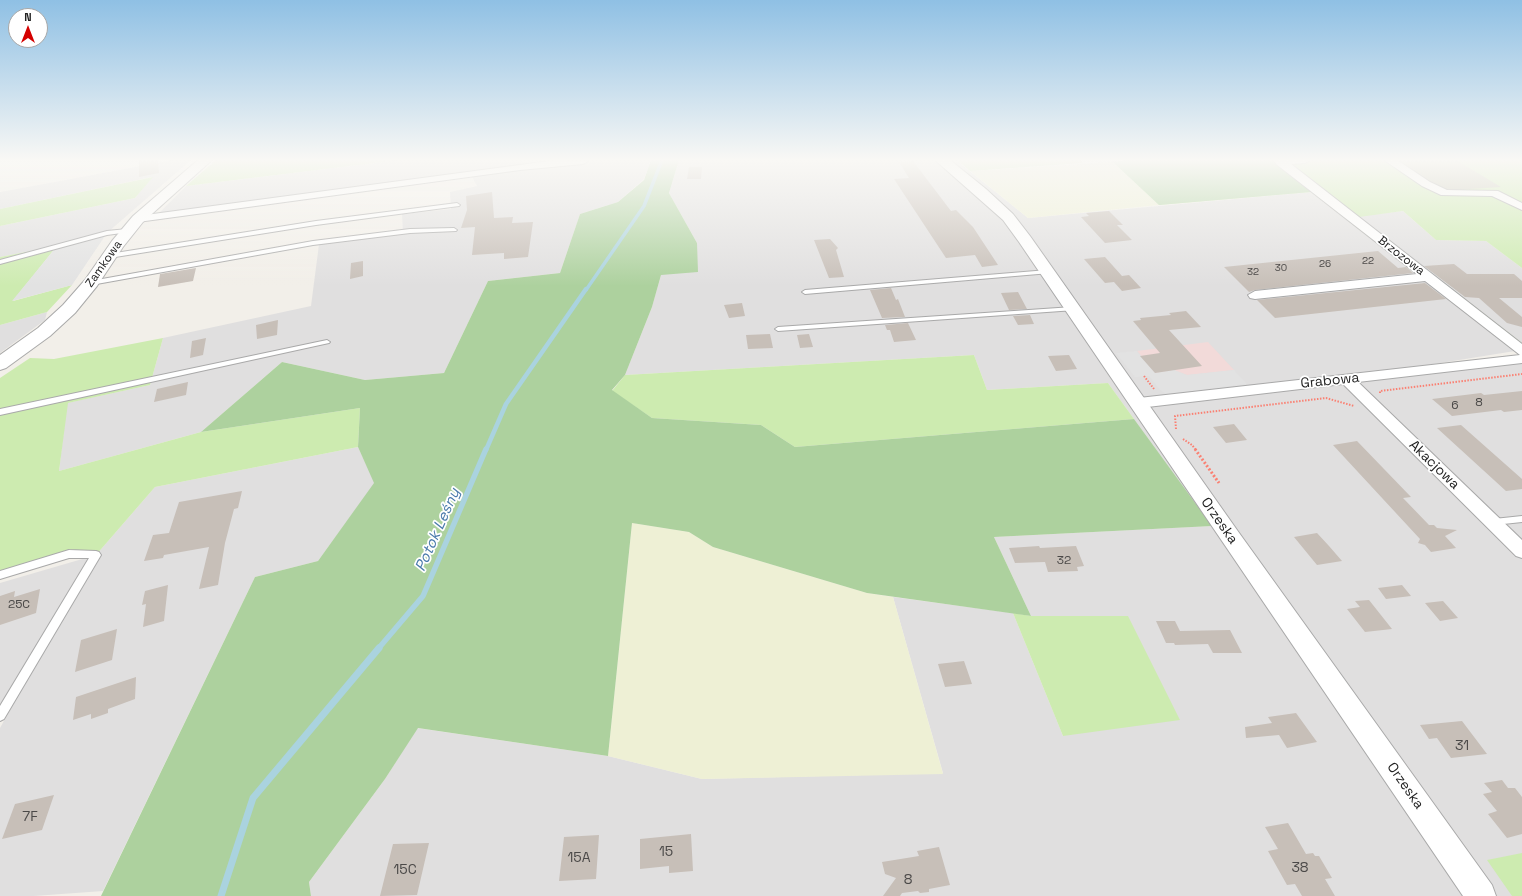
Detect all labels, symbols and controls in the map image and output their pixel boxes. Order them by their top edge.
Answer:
north arrow [8,8,48,48]
text: N [24,10,32,24]
street label: Brzozowa [1375,233,1427,279]
street label: Zamkowa [83,238,125,290]
house number: 22 [1362,255,1374,267]
house number: 26 [1319,258,1331,270]
house number: 30 [1275,262,1287,274]
house number: 32 [1247,266,1259,278]
street label: Grabowa [1300,370,1360,392]
house number: 8 [1475,396,1483,410]
house number: 6 [1451,399,1459,413]
street label: Akacjowa [1405,437,1463,493]
water label: Potok Leśny [412,486,464,574]
street label: Orzeska [1197,495,1241,547]
house number: 32 [1057,554,1071,568]
house number: 25C [8,598,30,612]
house number: 31 [1455,738,1469,754]
street label: Orzeska [1383,760,1427,812]
house number: 7F [22,809,38,825]
house number: 15 [659,844,673,860]
house number: 15A [567,850,591,866]
house number: 38 [1291,860,1309,876]
house number: 15C [393,862,417,878]
house number: 8 [904,872,912,888]

